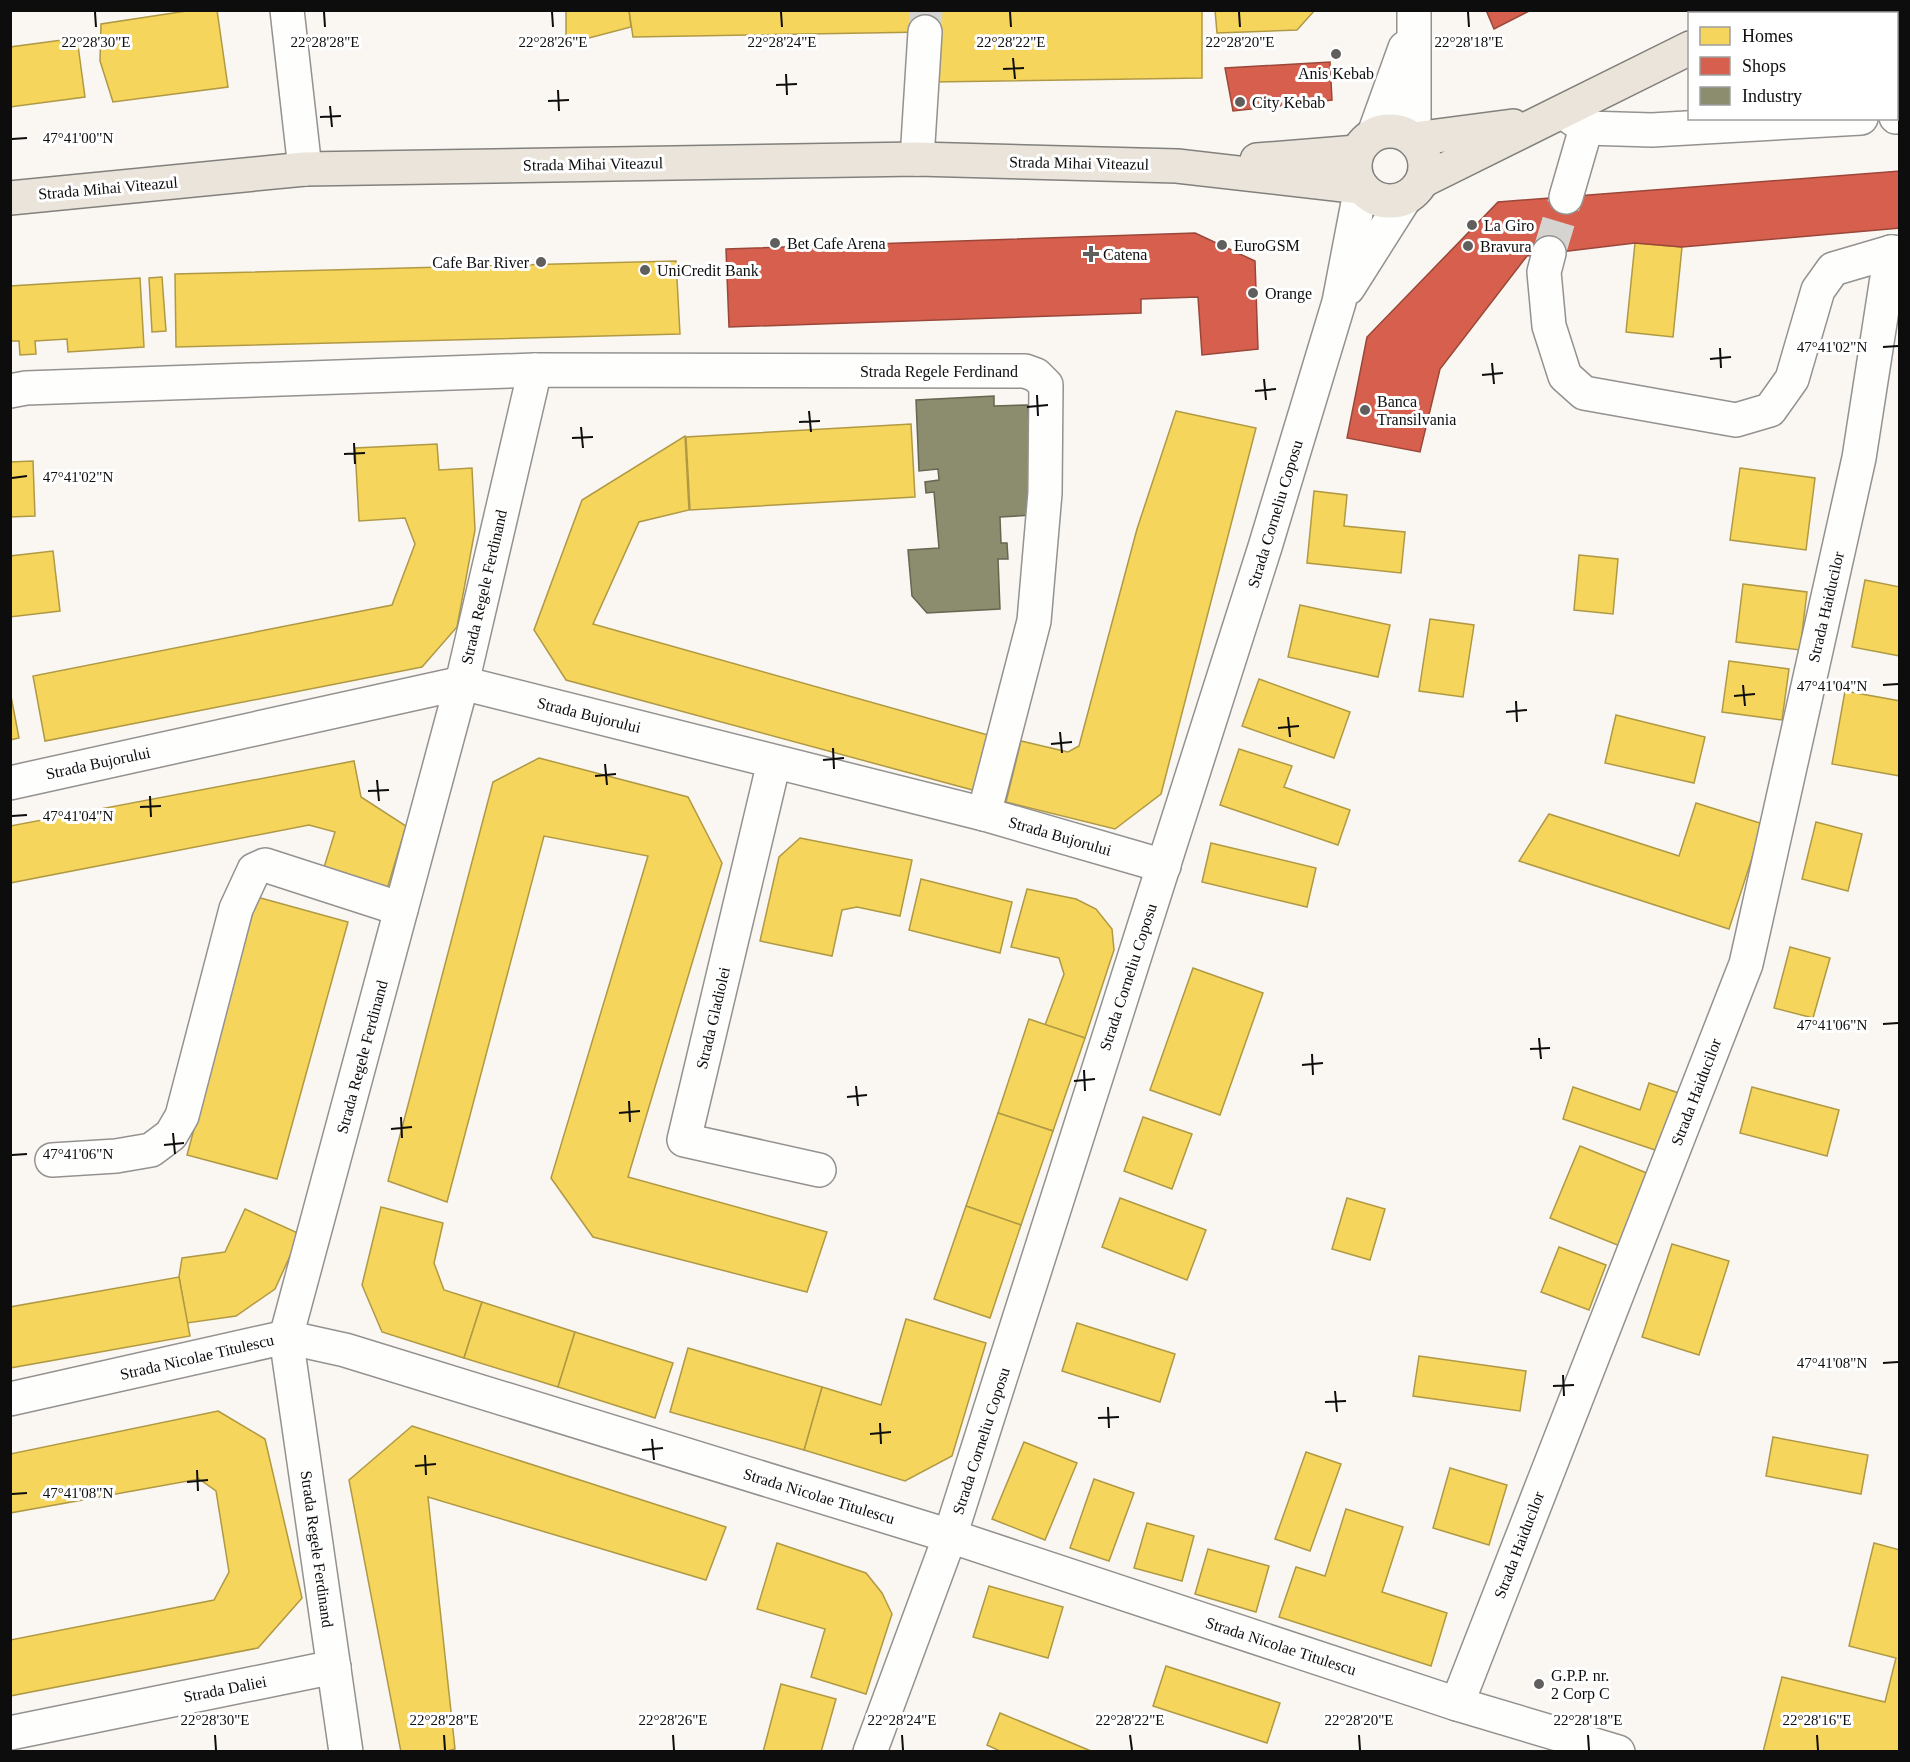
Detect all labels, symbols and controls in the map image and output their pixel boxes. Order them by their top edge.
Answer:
legend [1688,12,1898,120]
text: Homes [1742,26,1793,46]
text: 22°28'30"E [62,34,131,50]
text: 22°28'28"E [291,34,360,50]
text: 22°28'26"E [519,34,588,50]
text: 22°28'24"E [748,34,817,50]
text: 22°28'22"E [977,34,1046,50]
text: 22°28'20"E [1206,34,1275,50]
text: 22°28'18"E [1435,34,1504,50]
marker: Anis Kebab [1329,47,1343,61]
text: Shops [1742,56,1786,76]
place label: Anis Kebab [1298,65,1374,82]
text: Industry [1742,86,1802,106]
place label: City Kebab [1252,94,1325,112]
marker: City Kebab [1233,95,1247,109]
text: 47°41'00"N [43,130,113,146]
street label: Strada Mihai Viteazul [1009,153,1150,173]
street label: Strada Mihai Viteazul [523,154,664,174]
street label: Strada Mihai Viteazul [38,173,179,203]
place label: La Giro [1484,217,1534,234]
marker: La Giro [1465,218,1479,232]
place label: Bet Cafe Arena [787,235,886,252]
marker: Bet Cafe Arena [768,236,782,250]
place label: EuroGSM [1234,237,1300,254]
marker: EuroGSM [1215,238,1229,252]
place label: Bravura [1480,238,1532,255]
marker: Bravura [1461,239,1475,253]
place label: Catena [1103,246,1147,263]
marker: Catena [1084,247,1098,261]
place label: Cafe Bar River [432,254,530,271]
marker: Cafe Bar River [534,255,548,269]
place label: UniCredit Bank [657,262,759,279]
marker: UniCredit Bank [638,263,652,277]
place label: Orange [1265,285,1312,303]
marker: Orange [1246,286,1260,300]
text: 47°41'02"N [1797,339,1867,355]
street label: Strada Regele Ferdinand [860,363,1018,381]
place label: Banca Transilvania [1377,393,1456,428]
marker: Banca Transilvania [1358,403,1372,417]
street label: Strada Corneliu Coposu [1244,438,1307,590]
text: 47°41'02"N [43,469,113,485]
street label: Strada Regele Ferdinand [458,508,511,666]
street label: Strada Haiducilor [1805,549,1847,664]
text: 47°41'04"N [1797,678,1867,694]
street label: Strada Bujorului [535,694,643,737]
street label: Strada Bujorului [44,744,152,783]
text: 47°41'04"N [43,808,113,824]
street label: Strada Bujorului [1006,813,1114,860]
street label: Strada Corneliu Coposu [1096,901,1161,1053]
street label: Strada Gladiolei [693,965,733,1071]
street label: Strada Regele Ferdinand [333,978,392,1136]
text: 47°41'06"N [1797,1017,1867,1033]
street label: Strada Haiducilor [1668,1035,1724,1148]
text: 47°41'06"N [43,1146,113,1162]
street label: Strada Nicolae Titulescu [118,1331,276,1383]
text: 47°41'08"N [1797,1355,1867,1371]
street label: Strada Corneliu Coposu [949,1365,1014,1517]
street label: Strada Nicolae Titulescu [741,1465,897,1527]
street label: Strada Regele Ferdinand [297,1470,336,1629]
text: 47°41'08"N [43,1485,113,1501]
street label: Strada Haiducilor [1491,1488,1547,1601]
street label: Strada Nicolae Titulescu [1204,1614,1358,1678]
place label: G.P.P. nr. 2 Corp C [1551,1667,1610,1703]
street label: Strada Daliei [182,1673,268,1705]
marker: G.P.P. nr. 2 Corp C [1532,1677,1546,1691]
text: 22°28'30"E [181,1712,250,1728]
text: 22°28'28"E [410,1712,479,1728]
text: 22°28'26"E [639,1712,708,1728]
text: 22°28'24"E [868,1712,937,1728]
text: 22°28'22"E [1096,1712,1165,1728]
text: 22°28'20"E [1325,1712,1394,1728]
text: 22°28'18"E [1554,1712,1623,1728]
text: 22°28'16"E [1783,1712,1852,1728]

